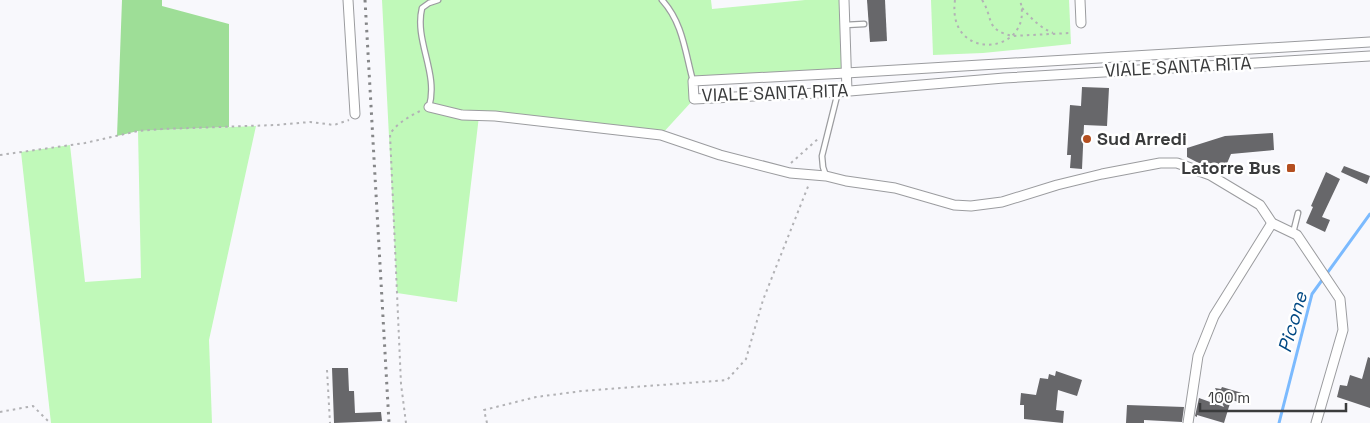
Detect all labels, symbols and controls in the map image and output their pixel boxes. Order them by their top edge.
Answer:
street label: VIALE SANTA RITA [1104,51,1252,82]
street label: VIALE SANTA RITA [701,78,849,107]
place label: Sud Arredi [1097,127,1187,150]
marker: Sud Arredi [1081,133,1093,145]
place label: Latorre Bus [1181,156,1281,179]
marker: Latorre Bus [1285,162,1297,174]
water label: Picone [1272,288,1313,355]
scale bar [1200,380,1346,412]
text: 100 m [1208,388,1250,407]

